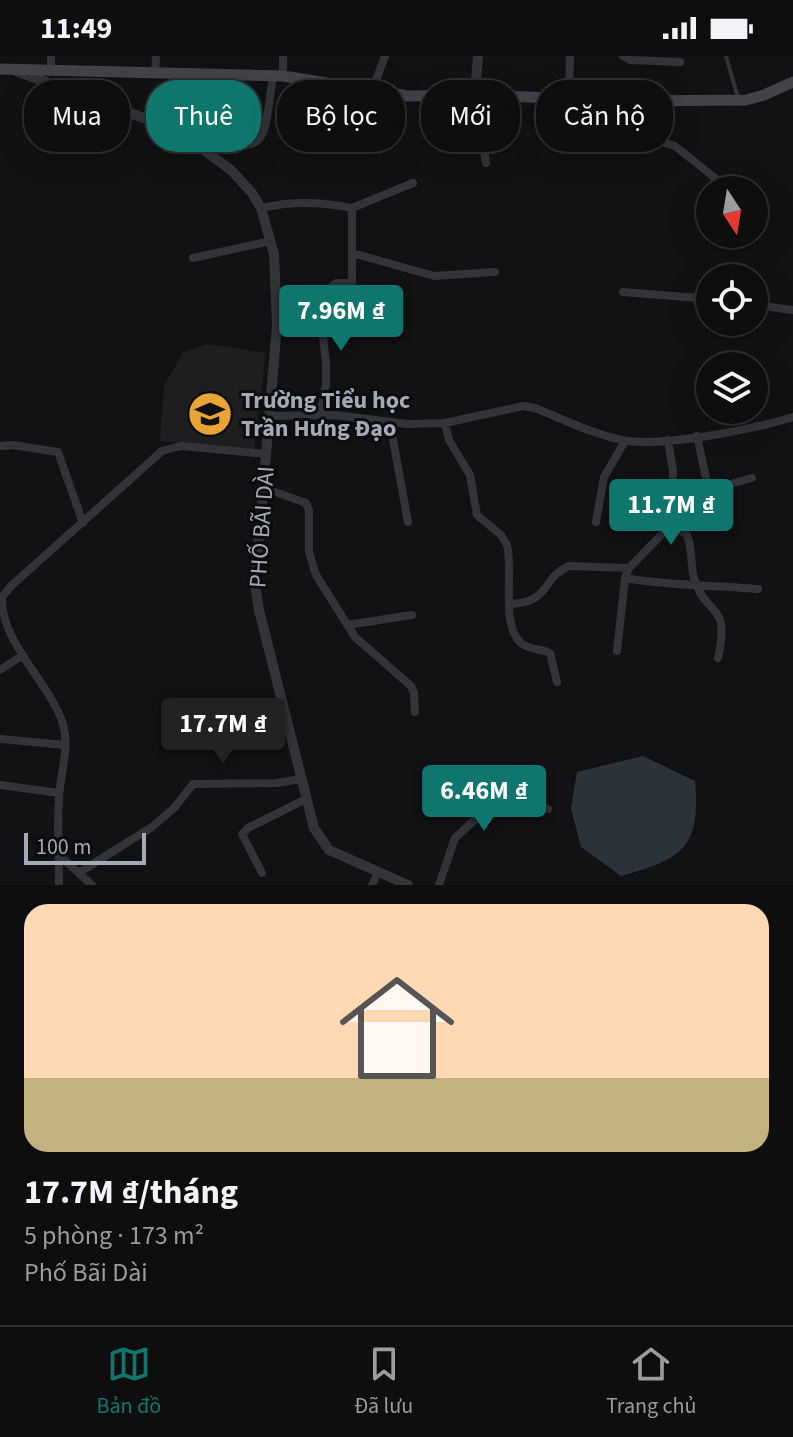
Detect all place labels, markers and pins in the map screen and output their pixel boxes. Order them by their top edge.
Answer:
pin: 7.96M ₫ [267,285,415,353]
place label: Trường Tiểu học Trần Hưng Đạo [241,383,410,446]
school or university icon: Trường Tiểu học Trần Hưng Đạo [186,390,234,438]
pin: 11.7M ₫ [597,479,745,547]
pin: 17.7M ₫ [149,698,297,766]
pin: 6.46M ₫ [410,765,558,833]

